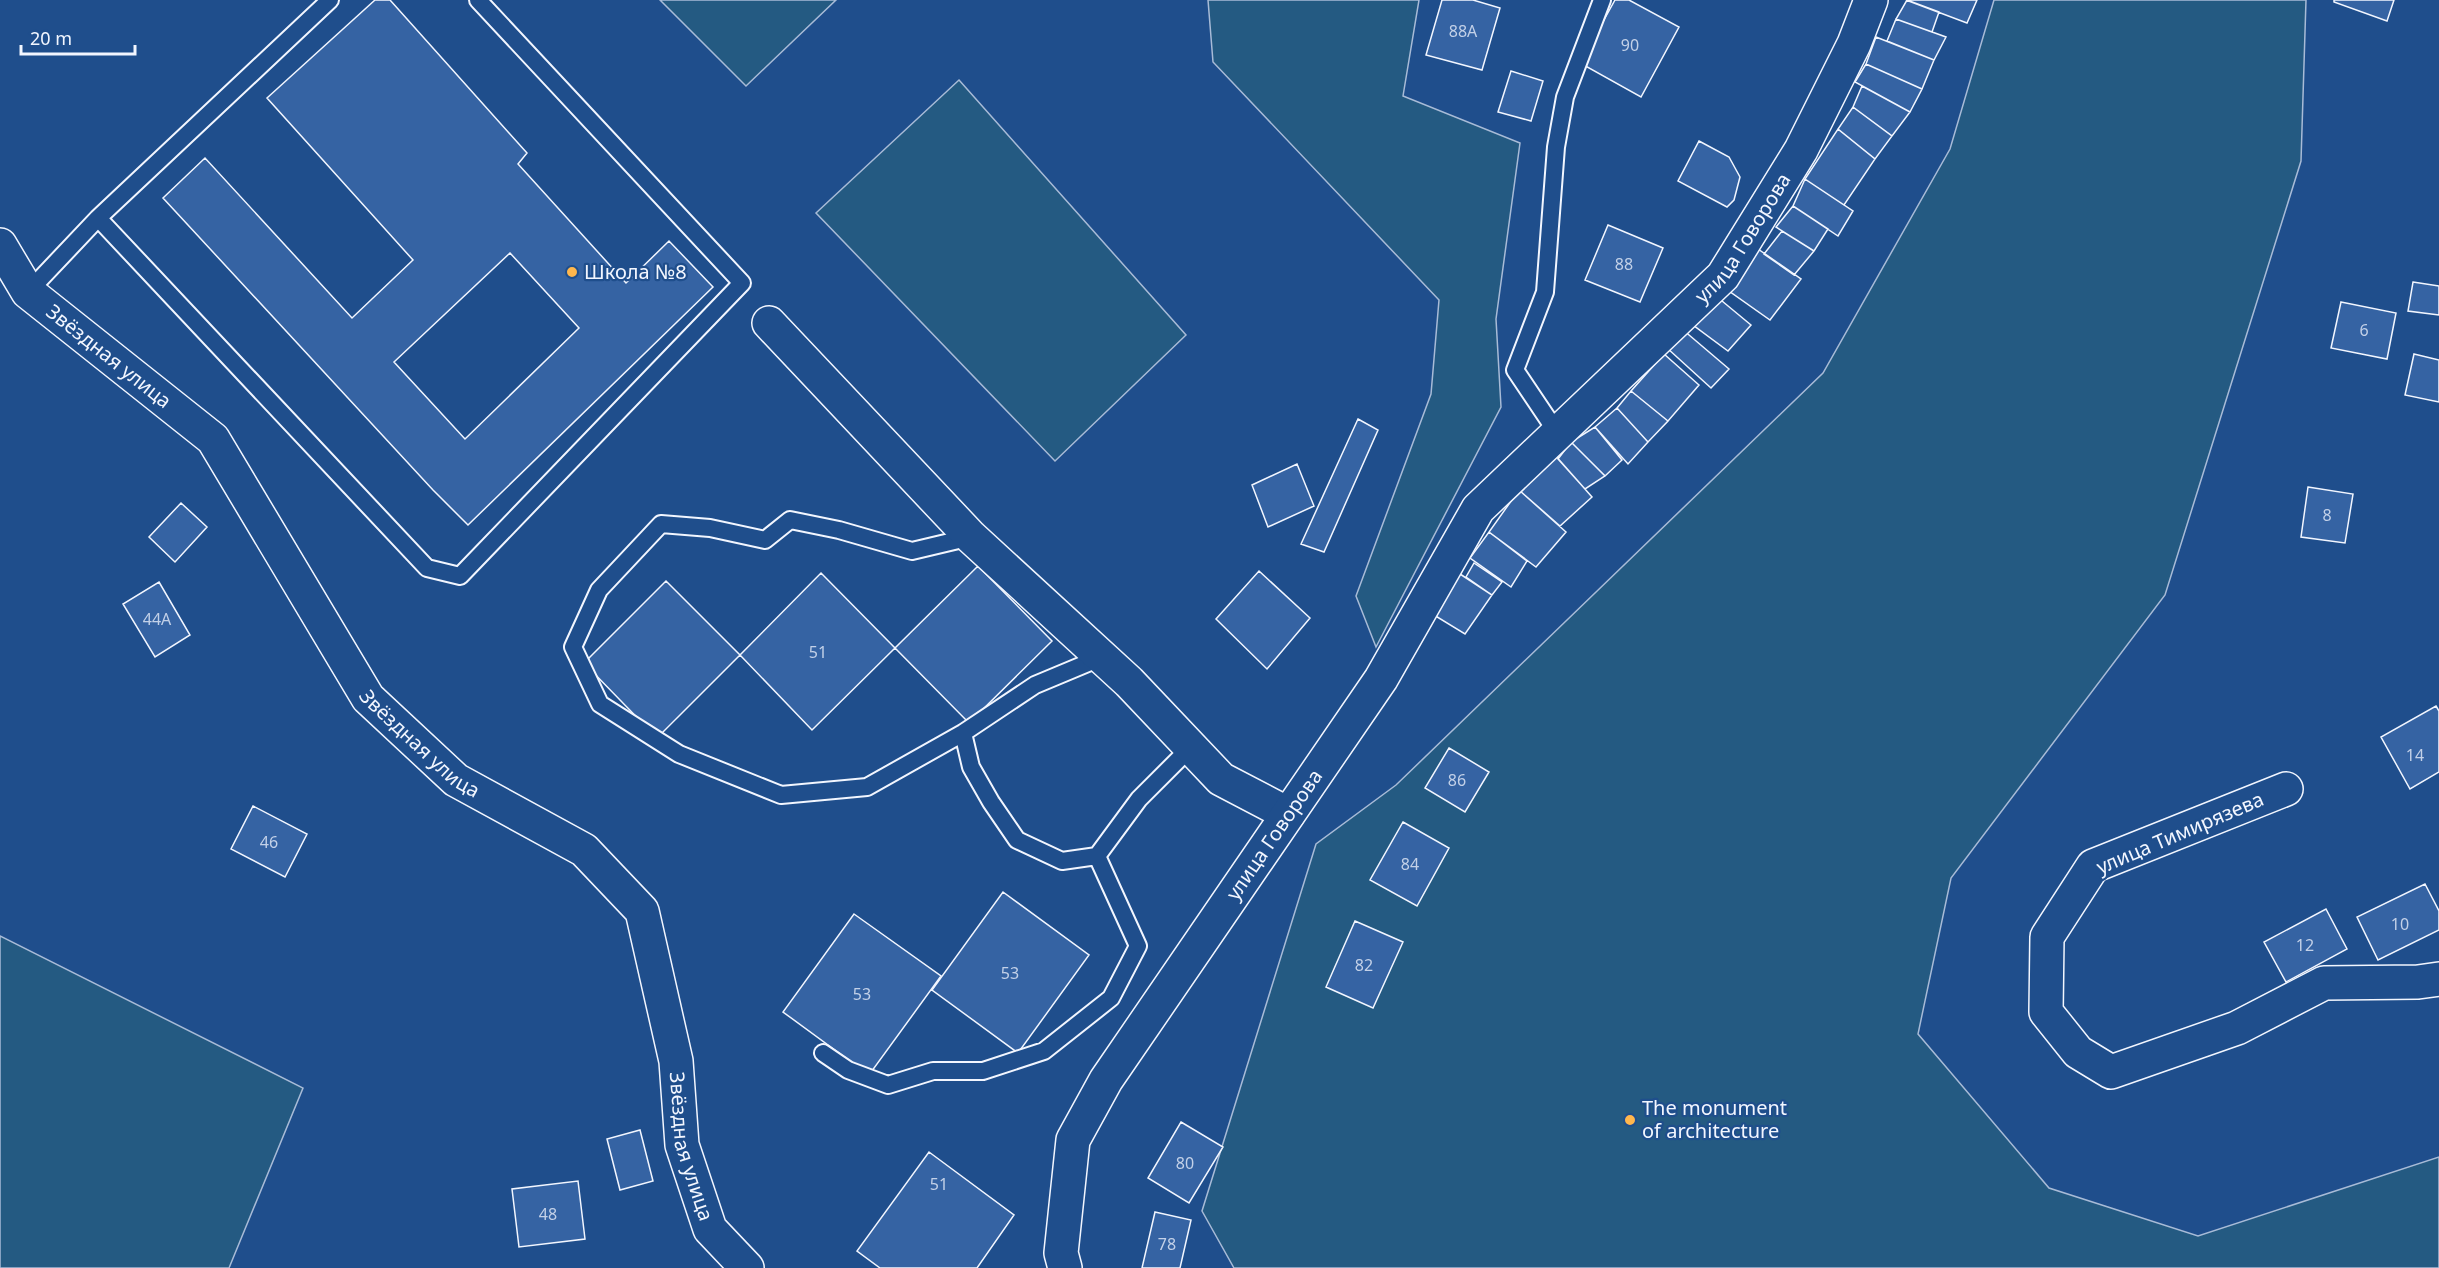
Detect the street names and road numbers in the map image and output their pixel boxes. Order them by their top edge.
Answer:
street label: улица Говорова [1689,168,1797,309]
street label: Звёздная улица [41,298,177,414]
street label: Звёздная улица [353,685,485,804]
street label: улица Говорова [1219,764,1328,905]
street label: улица Тимирязева [2092,785,2268,880]
street label: Звёздная улица [664,1071,720,1224]

